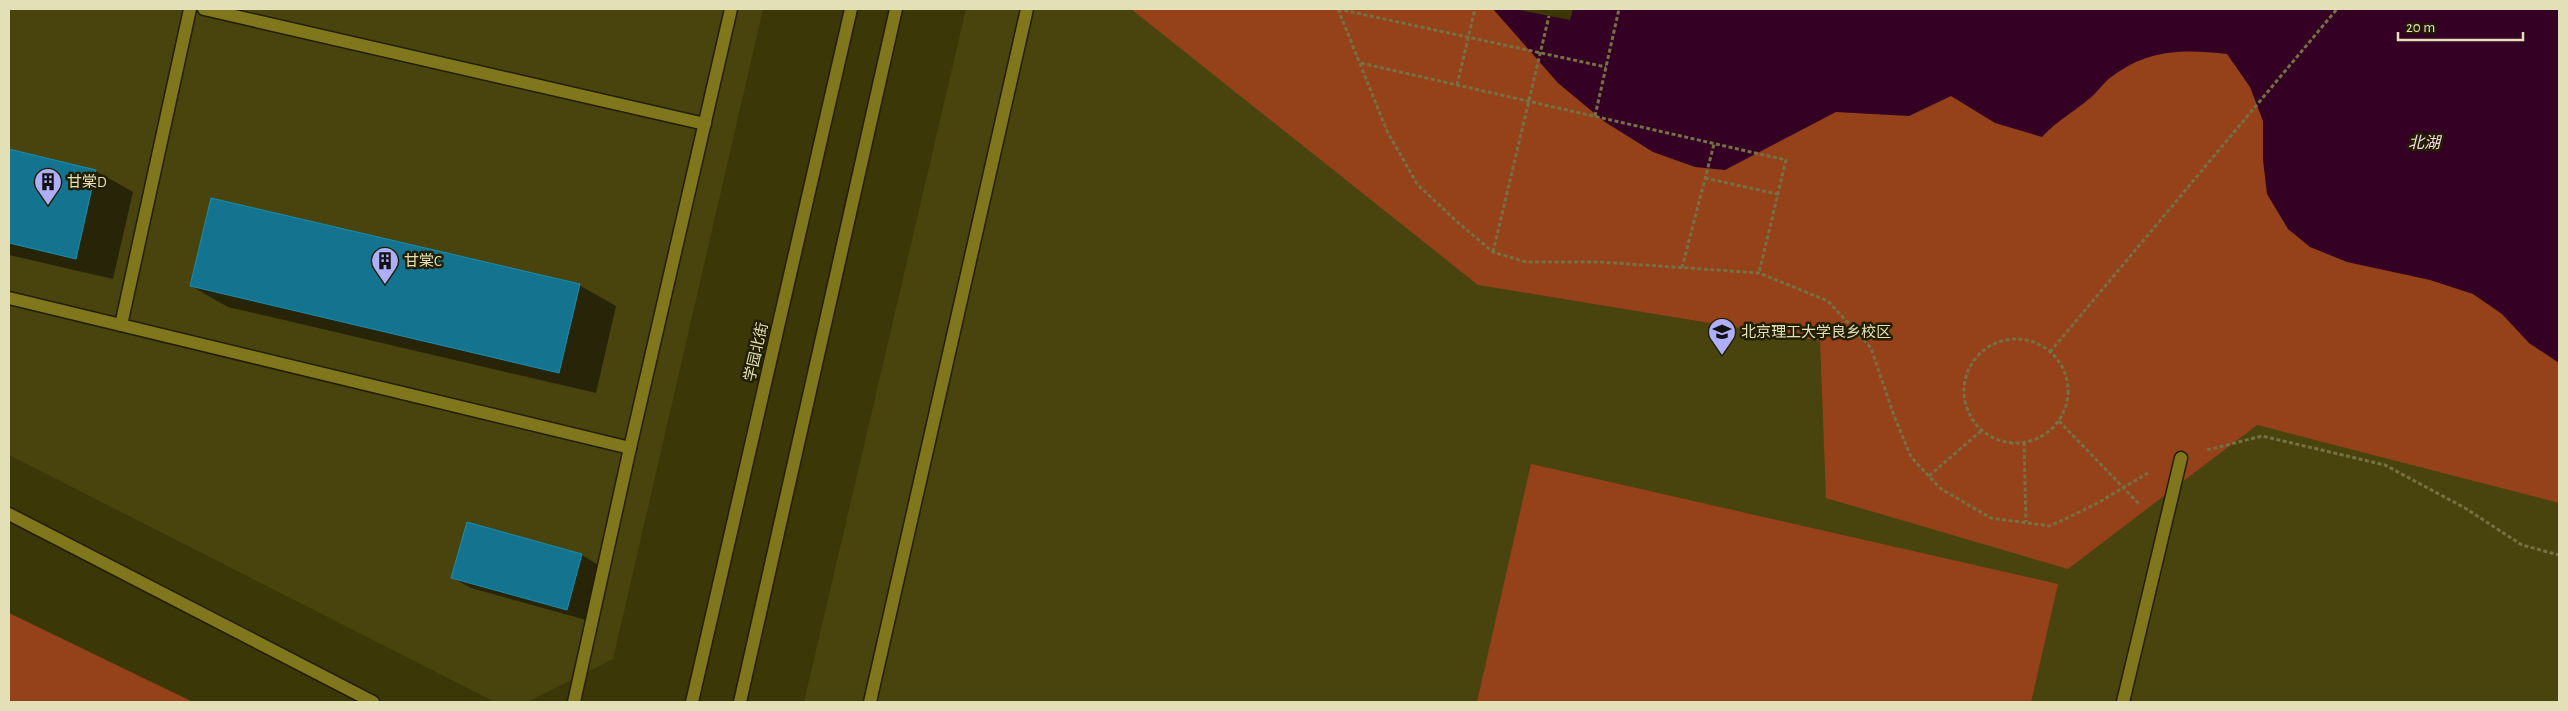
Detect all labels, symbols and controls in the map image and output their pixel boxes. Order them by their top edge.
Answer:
scale bar [2398,10,2523,42]
text: 20 m [2406,20,2435,35]
water label: 北湖 [2408,134,2443,151]
building icon: 甘棠D [33,167,63,206]
place label: 甘棠D [67,174,107,190]
building icon: 甘棠C [370,246,400,285]
place label: 甘棠C [404,253,442,269]
school or university icon: 北京理工大学良乡校区 [1707,317,1737,356]
street label: 学园北街 [740,321,771,383]
place label: 北京理工大学良乡校区 [1741,323,1891,340]

